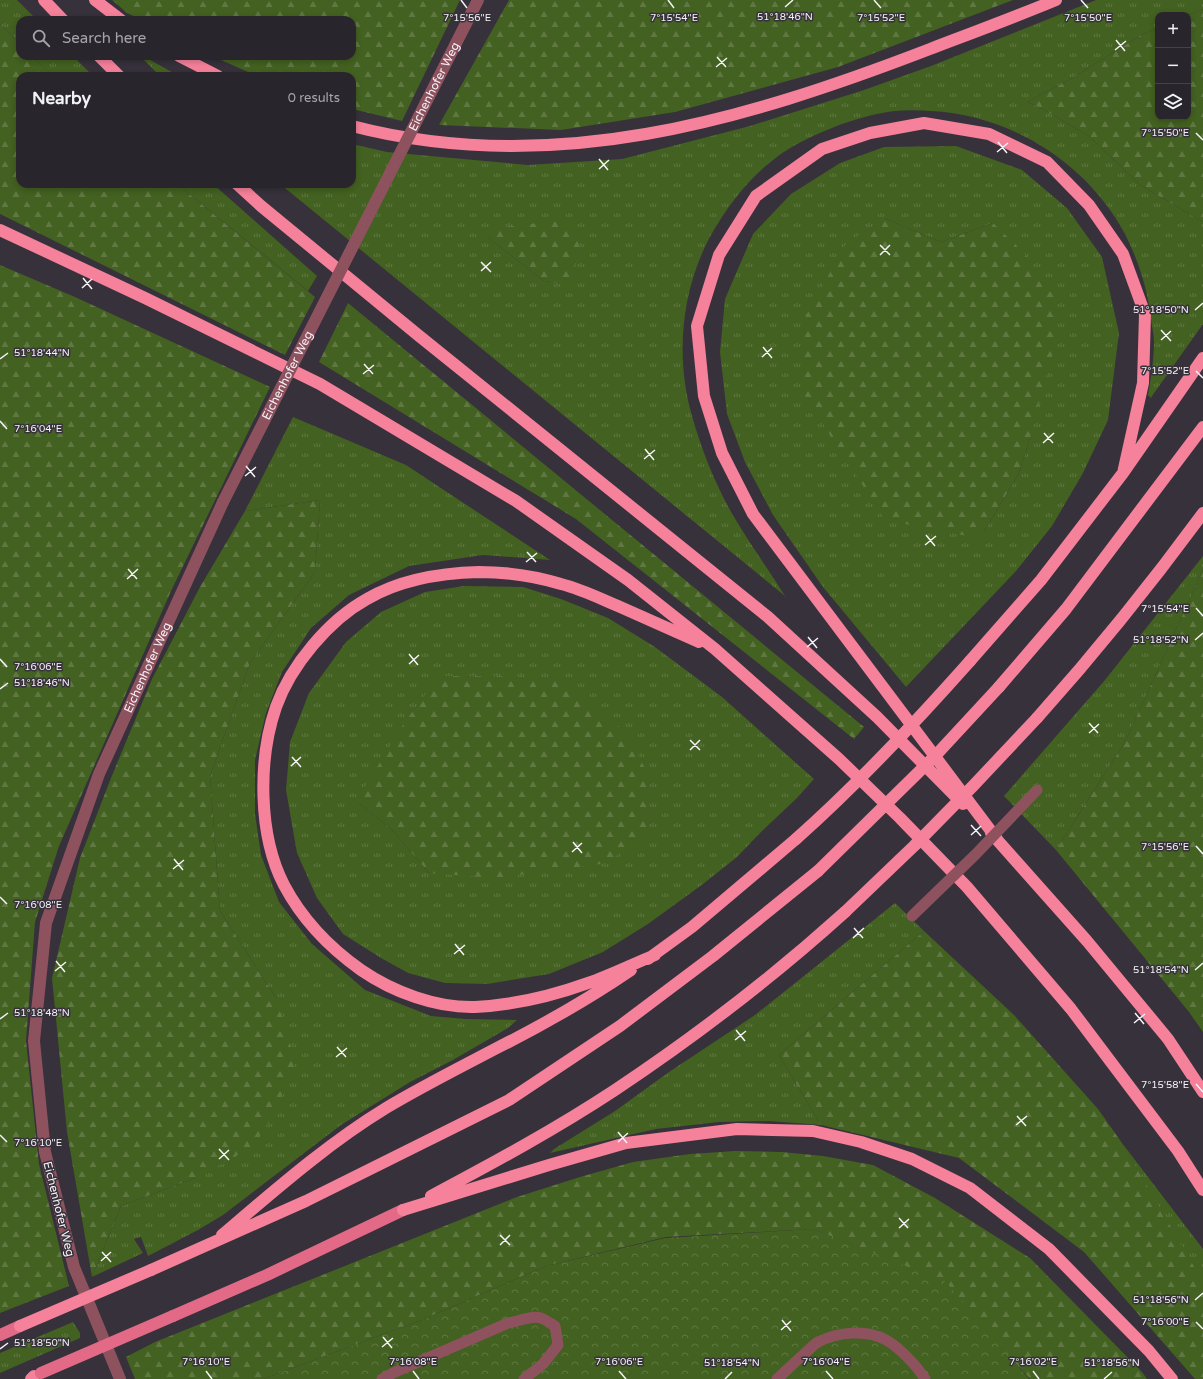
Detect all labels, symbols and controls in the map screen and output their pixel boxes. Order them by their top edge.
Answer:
text: 51°18'46"N [757,11,813,23]
text: 7°15'56"E [443,12,491,24]
text: 7°15'54"E [650,12,698,24]
text: 7°15'52"E [857,12,905,24]
text: 7°15'50"E [1064,12,1112,24]
map controls [1155,12,1191,120]
button: + [1155,12,1191,48]
search box [16,16,356,60]
icon: search [30,27,52,49]
text: Search here [62,29,146,47]
street label: Eichenhofer Weg [406,40,462,133]
button: − [1155,48,1191,84]
button: layers [1155,84,1191,120]
text: Nearby [32,88,91,109]
text: 0 results [288,90,340,106]
text: 7°15'50"E [1141,127,1189,139]
text: 51°18'50"N [1133,304,1189,316]
street label: Eichenhofer Weg [259,329,316,422]
text: 51°18'44"N [14,347,70,359]
text: 7°15'52"E [1141,365,1189,377]
text: 7°16'04"E [14,423,62,435]
text: 7°15'54"E [1141,603,1189,615]
street label: Eichenhofer Weg [121,620,174,715]
text: 51°18'52"N [1133,634,1189,646]
text: 7°16'06"E [14,661,62,673]
text: 51°18'46"N [14,677,70,689]
text: 7°15'56"E [1141,841,1189,853]
text: 7°16'08"E [14,899,62,911]
text: 51°18'54"N [1133,964,1189,976]
text: 51°18'48"N [14,1007,70,1019]
text: 7°15'58"E [1141,1079,1189,1091]
text: 7°16'10"E [14,1137,62,1149]
street label: Eichenhofer Weg [40,1160,78,1258]
text: 51°18'56"N [1133,1294,1189,1306]
text: 7°16'00"E [1141,1316,1189,1328]
text: 51°18'50"N [14,1337,70,1349]
text: 7°16'10"E [182,1356,230,1368]
text: 7°16'08"E [389,1356,437,1368]
text: 7°16'06"E [595,1356,643,1368]
text: 7°16'04"E [802,1356,850,1368]
text: 7°16'02"E [1009,1356,1057,1368]
text: 51°18'54"N [704,1357,760,1369]
text: 51°18'56"N [1084,1357,1140,1369]

